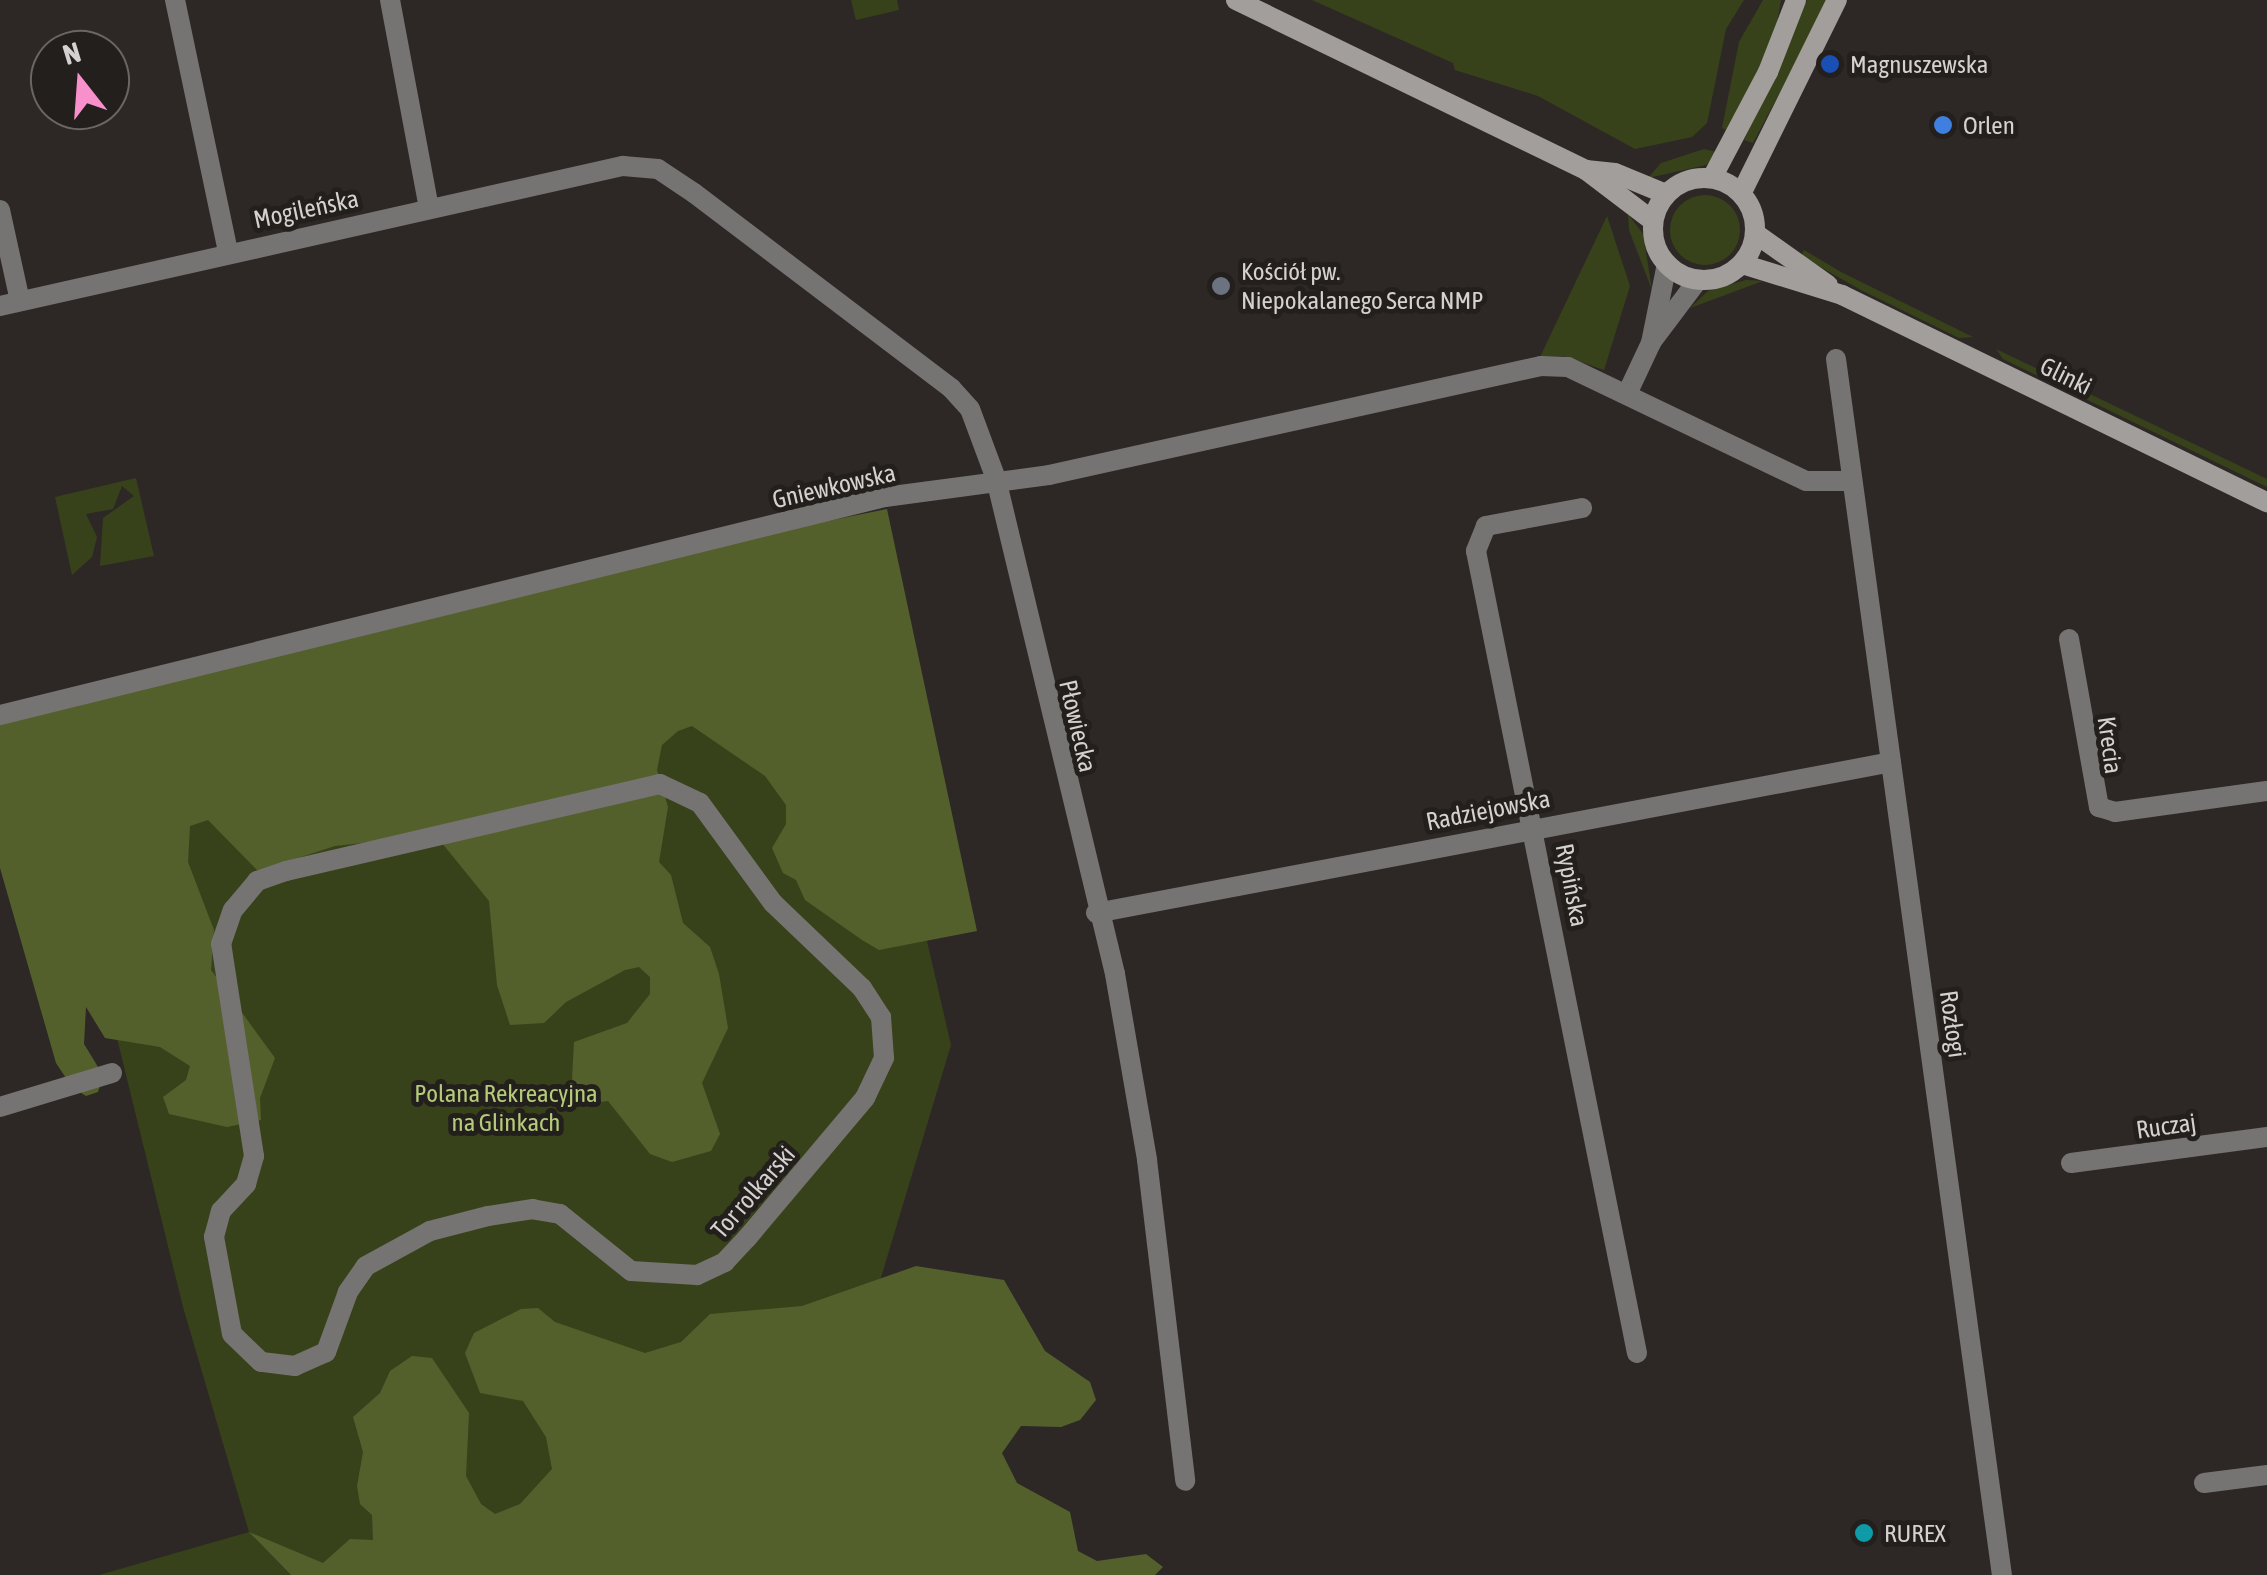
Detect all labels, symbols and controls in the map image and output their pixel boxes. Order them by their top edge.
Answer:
north arrow [30,30,130,130]
text: N [59,36,84,71]
place label: Magnuszewska [1850,49,1988,79]
marker: Magnuszewska [1819,53,1841,75]
place label: Orlen [1963,110,2015,140]
marker: Orlen [1932,114,1954,136]
street label: Mogileńska [251,183,361,235]
place label: Kościół pw. Niepokalanego Serca NMP [1241,257,1483,316]
marker: Kościół pw. Niepokalanego Serca NMP [1210,275,1232,297]
street label: Glinki [2035,351,2097,401]
street label: Gniewkowska [769,457,899,515]
street label: Płowiecka [1053,677,1103,775]
street label: Krecia [2091,714,2129,776]
street label: Radziejowska [1423,783,1553,837]
street label: Rypińska [1549,841,1595,929]
street label: Rozłogi [1933,988,1973,1060]
park label: Polana Rekreacyjna na Glinkach [414,1079,598,1138]
street label: Ruczaj [2134,1107,2198,1145]
street label: Tor rolkarski [705,1140,801,1244]
place label: RUREX [1884,1518,1946,1548]
marker: RUREX [1853,1522,1875,1544]

